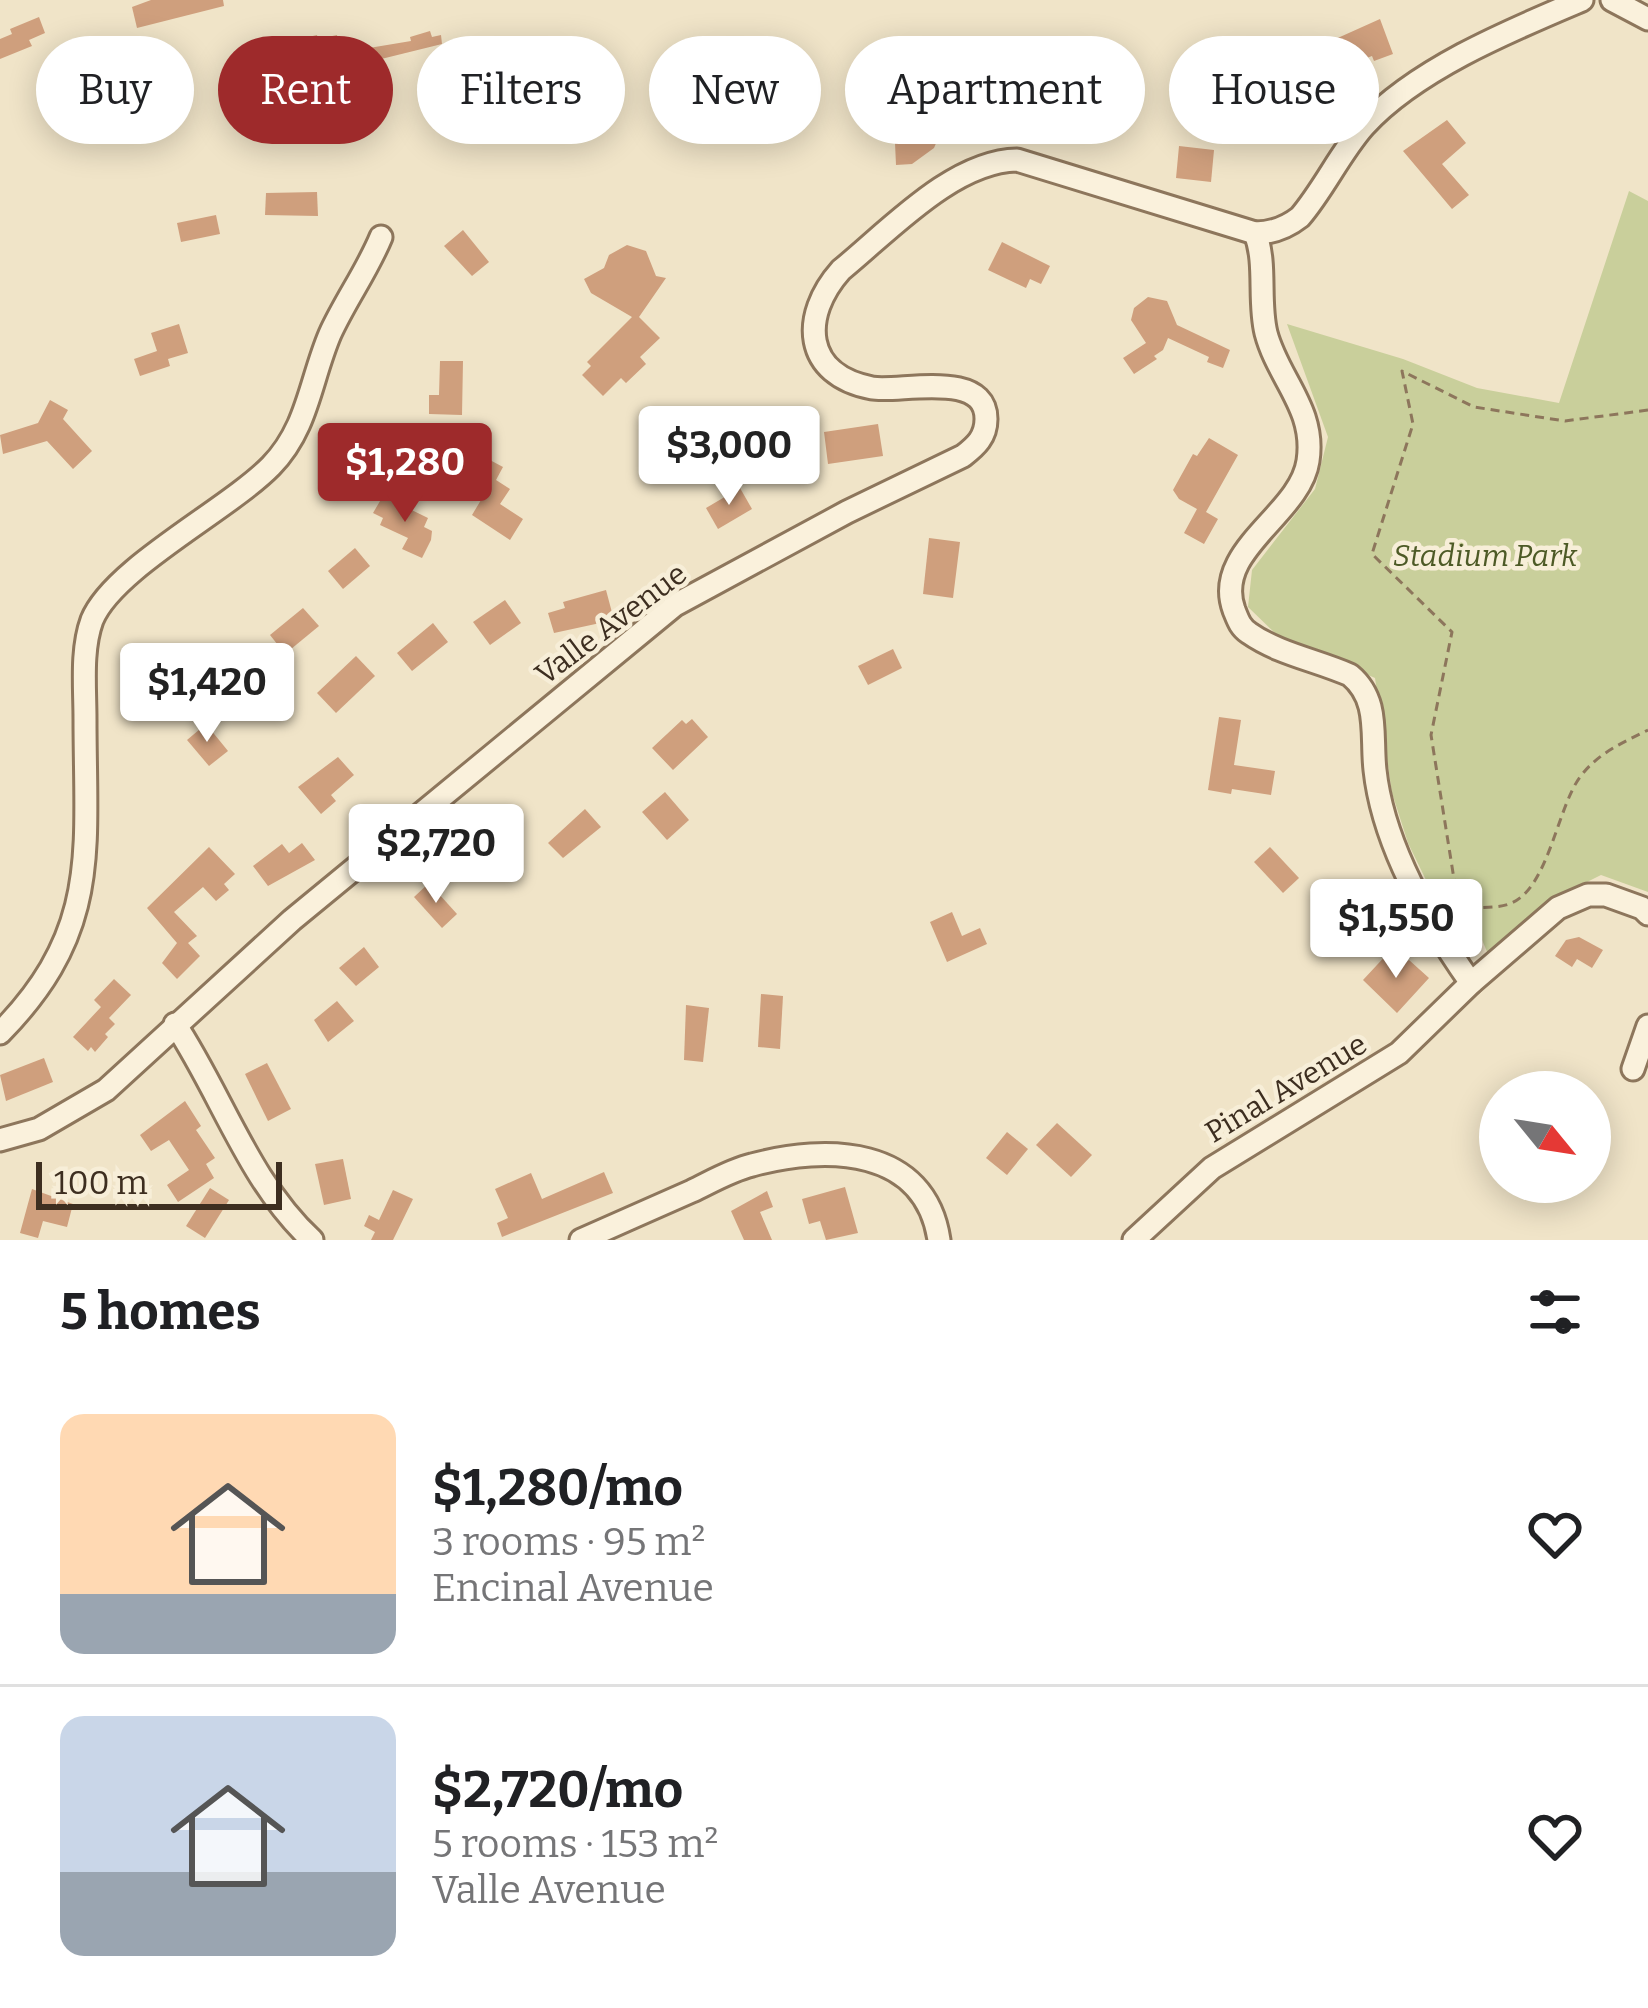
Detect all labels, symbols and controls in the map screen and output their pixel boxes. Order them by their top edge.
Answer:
chip: Buy [36,36,194,144]
chip: Rent [218,36,393,144]
chip: Filters [417,36,625,144]
chip: New [649,36,821,144]
chip: Apartment [845,36,1145,144]
chip: House [1169,36,1379,144]
pin: $3,000 [631,406,827,508]
text: $3,000 [666,422,792,468]
pin: $1,280 [307,423,503,525]
text: $1,280 [345,439,465,485]
park label: Stadium Park [1393,538,1578,574]
street label: Valle Avenue [528,556,694,692]
pin: $1,420 [109,643,305,745]
text: $1,420 [147,659,267,705]
pin: $2,720 [338,804,534,906]
text: $2,720 [376,820,496,866]
pin: $1,550 [1298,879,1494,981]
text: $1,550 [1337,895,1455,941]
street label: Pinal Avenue [1199,1026,1373,1150]
north arrow [1479,1071,1611,1203]
map controls [1479,1071,1611,1203]
scale bar [36,1156,282,1209]
text: 100 m [54,1163,148,1203]
icon: filters [1522,1279,1588,1345]
text: 5 homes [60,1281,261,1343]
text: $1,280/mo [432,1457,683,1519]
icon: home [156,1462,300,1606]
icon: heart [1522,1501,1588,1567]
text: 3 rooms · 95 m² [432,1519,705,1565]
text: Encinal Avenue [432,1565,714,1611]
text: $2,720/mo [432,1759,683,1821]
icon: home [156,1764,300,1908]
icon: heart [1522,1803,1588,1869]
text: 5 rooms · 153 m² [432,1821,718,1867]
text: Valle Avenue [432,1867,666,1913]

